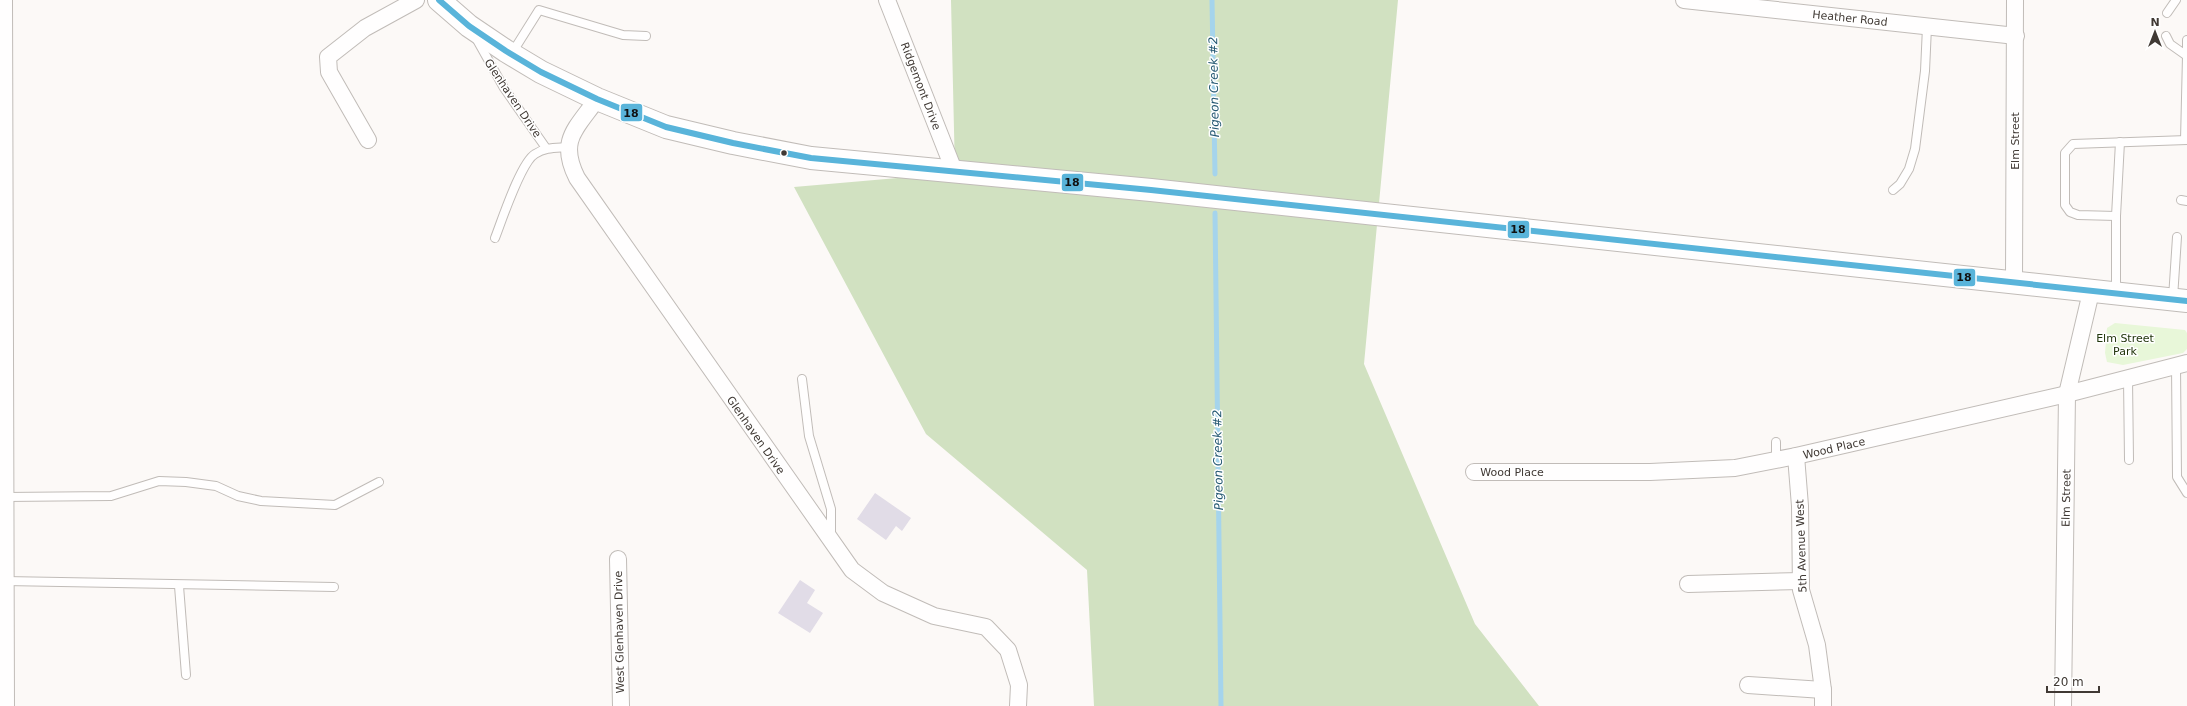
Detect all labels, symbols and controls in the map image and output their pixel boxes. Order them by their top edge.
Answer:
street label: Heather Road [1812,8,1888,29]
north arrow [2135,12,2175,52]
text: N [2150,16,2160,29]
water label: Pigeon Creek #2 [1206,36,1222,138]
street label: Ridgemont Drive [898,40,943,132]
street label: Glenhaven Drive [481,56,544,140]
line badge: 18 [620,103,643,122]
text: 18 [623,107,639,120]
street label: Elm Street [2009,111,2022,170]
unlabelled marker [779,148,789,158]
line badge: 18 [1061,173,1084,192]
text: 18 [1064,176,1080,189]
line badge: 18 [1507,220,1530,239]
text: 18 [1510,223,1526,236]
line badge: 18 [1953,268,1976,287]
text: 18 [1956,271,1972,284]
park label: Elm Street Park [2096,332,2155,358]
street label: Glenhaven Drive [724,394,787,477]
water label: Pigeon Creek #2 [1210,409,1226,511]
street label: Wood Place [1802,435,1867,462]
street label: Wood Place [1480,466,1544,479]
street label: Elm Street [2059,468,2074,527]
street label: 5th Avenue West [1793,499,1810,593]
street label: West Glenhaven Drive [612,570,627,693]
scale bar [2047,668,2099,694]
text: 20 m [2053,675,2084,689]

